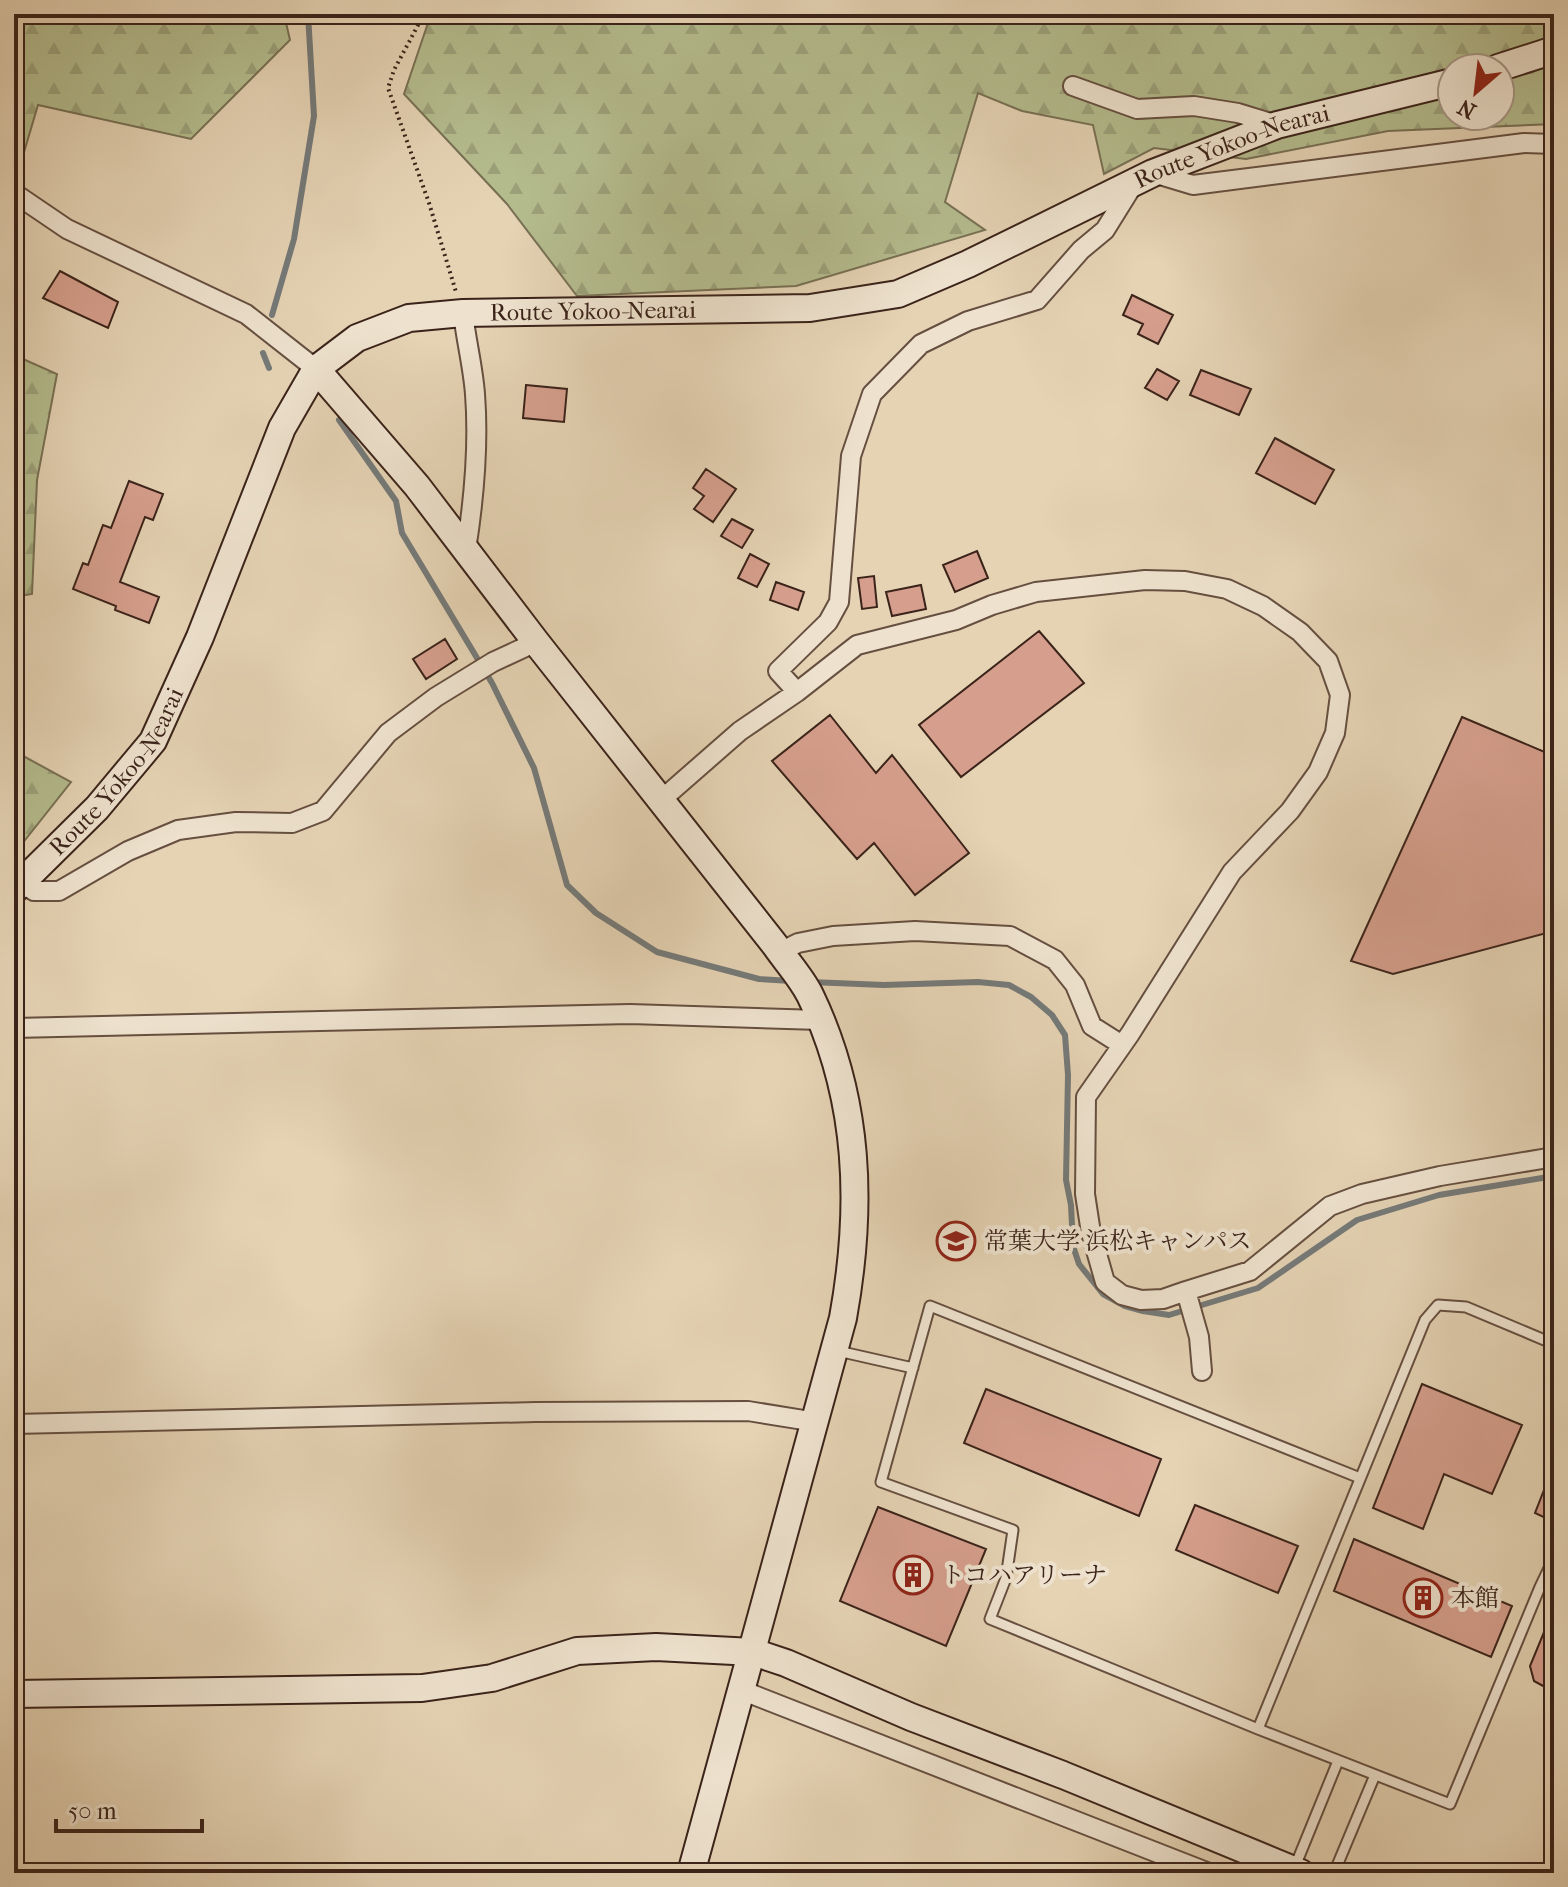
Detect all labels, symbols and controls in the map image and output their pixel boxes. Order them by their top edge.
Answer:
north arrow [1436,52,1516,132]
text: N [1453,93,1481,124]
street label: Route Yokoo-Nearai [1129,99,1332,194]
street label: Route Yokoo-Nearai [490,296,696,327]
street label: Route Yokoo-Nearai [43,683,189,861]
school or university icon: 常葉大学 浜松キャンパス [935,1220,977,1262]
place label: 常葉大学 浜松キャンパス [984,1227,1251,1255]
building icon: トコハアリーナ [892,1554,934,1596]
place label: トコハアリーナ [941,1561,1107,1589]
building icon: 本館 [1402,1577,1444,1619]
place label: 本館 [1451,1584,1499,1612]
scale bar [56,1783,202,1833]
text: 50 m [68,1797,117,1825]

